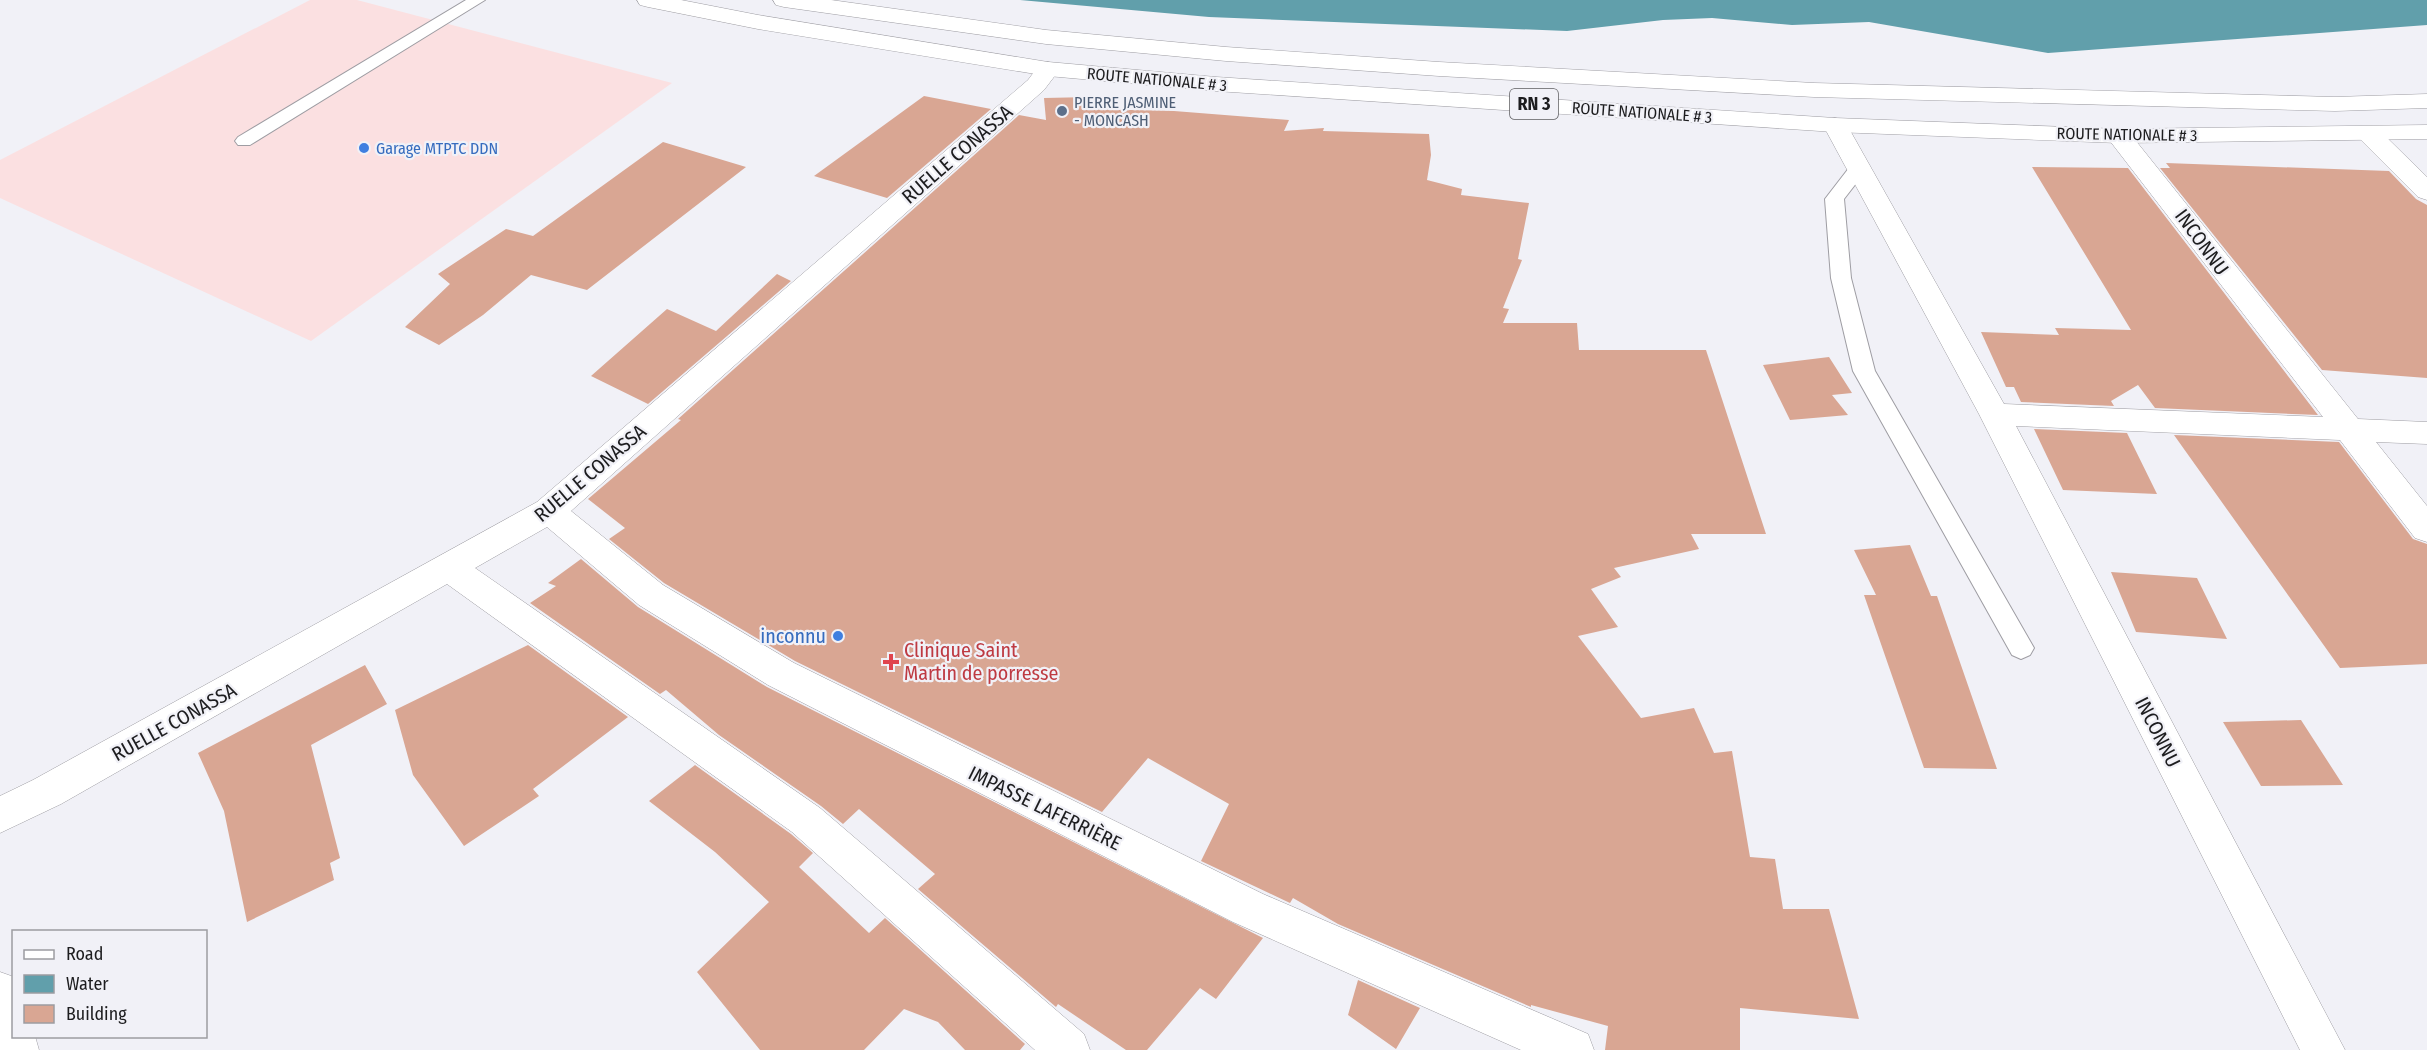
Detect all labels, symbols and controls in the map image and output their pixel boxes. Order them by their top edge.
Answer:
street label: ROUTE NATIONALE # 3 [1086,64,1228,95]
road number: RN 3 [1510,89,1558,119]
place label: PIERRE JASMINE - MONCASH [1074,93,1176,130]
street label: ROUTE NATIONALE # 3 [1571,98,1713,127]
street label: RUELLE CONASSA [897,99,1018,209]
marker: PIERRE JASMINE - MONCASH [1055,104,1069,118]
street label: ROUTE NATIONALE # 3 [2056,124,2197,145]
place label: Garage MTPTC DDN [376,139,498,158]
marker: Garage MTPTC DDN [357,141,371,155]
street label: INCONNU [2170,204,2234,280]
street label: RUELLE CONASSA [529,419,651,527]
place label: inconnu [760,624,826,648]
marker: inconnu [831,629,845,643]
place label: Clinique Saint Martin de porresse [904,638,1058,685]
marker: Clinique Saint Martin de porresse [882,653,900,671]
street label: RUELLE CONASSA [108,678,241,766]
street label: INCONNU [2130,693,2186,771]
street label: IMPASSE LAFERRIÈRE [965,761,1125,855]
legend [12,930,207,1038]
text: Road [66,943,103,965]
text: Water [66,973,109,995]
text: Building [66,1003,127,1025]

